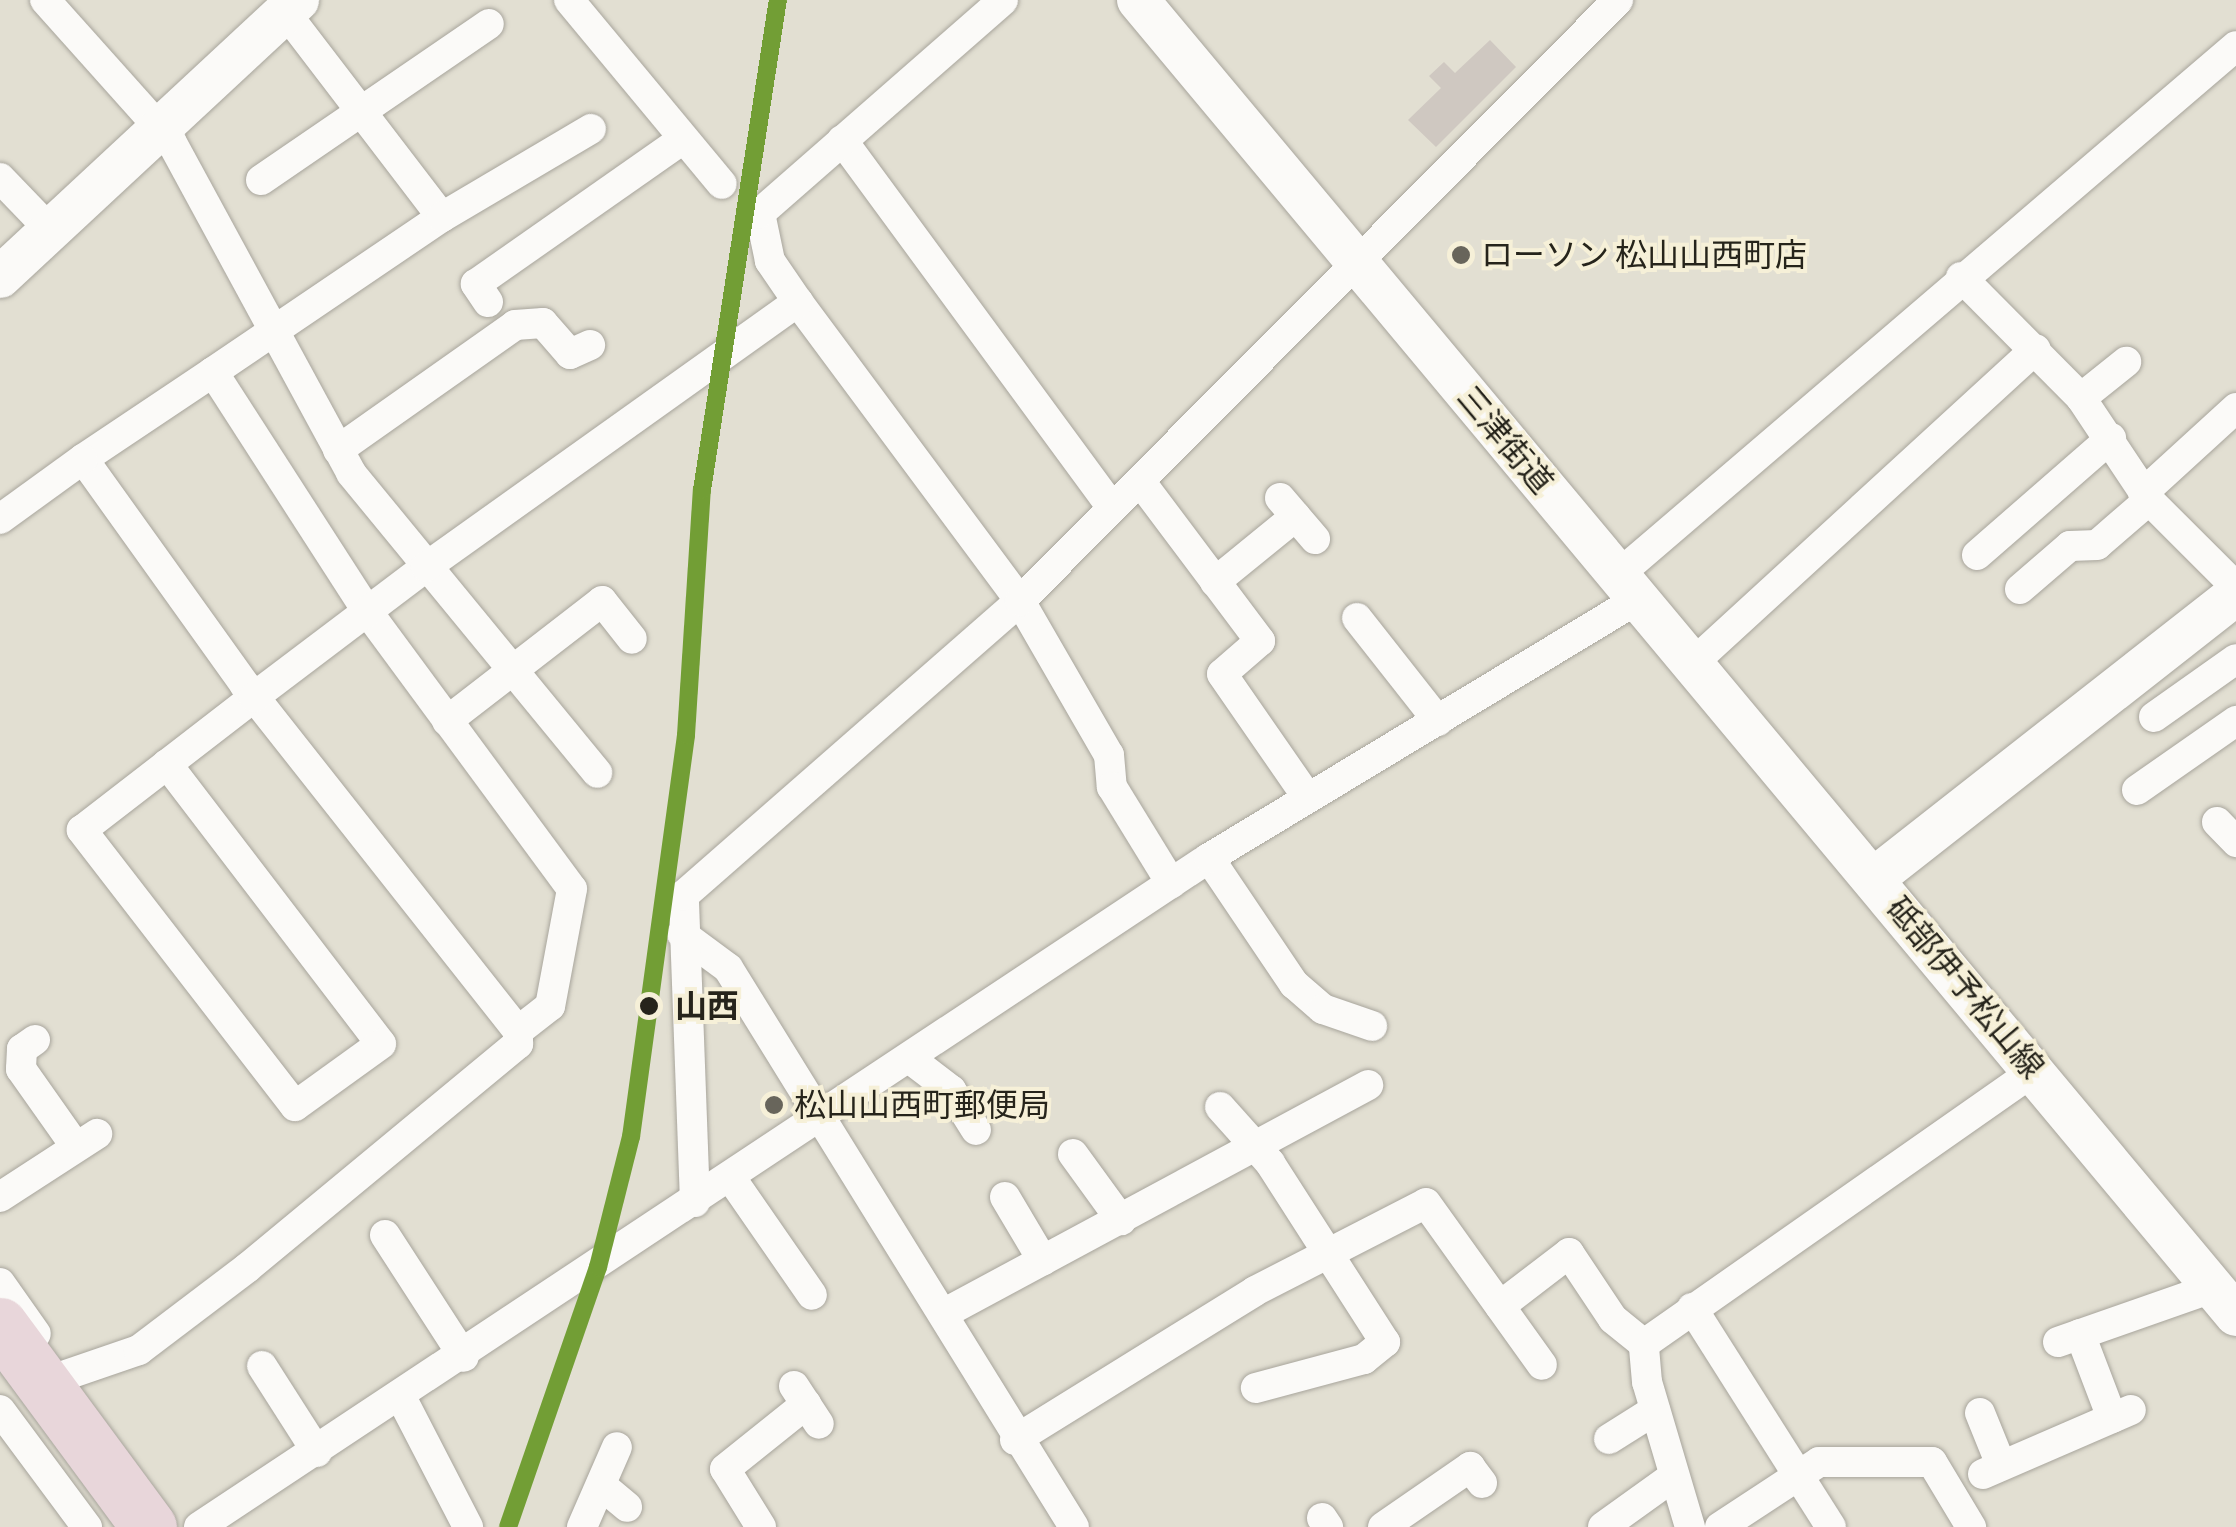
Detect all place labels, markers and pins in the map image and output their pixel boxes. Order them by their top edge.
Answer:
place label: ローソン 松山山西町店 [1481,236,1807,274]
marker: ローソン 松山山西町店 [1450,244,1472,266]
place label: 山西 [675,987,739,1025]
marker: 山西 [632,989,666,1023]
place label: 松山山西町郵便局 [794,1086,1050,1124]
marker: 松山山西町郵便局 [763,1094,785,1116]

